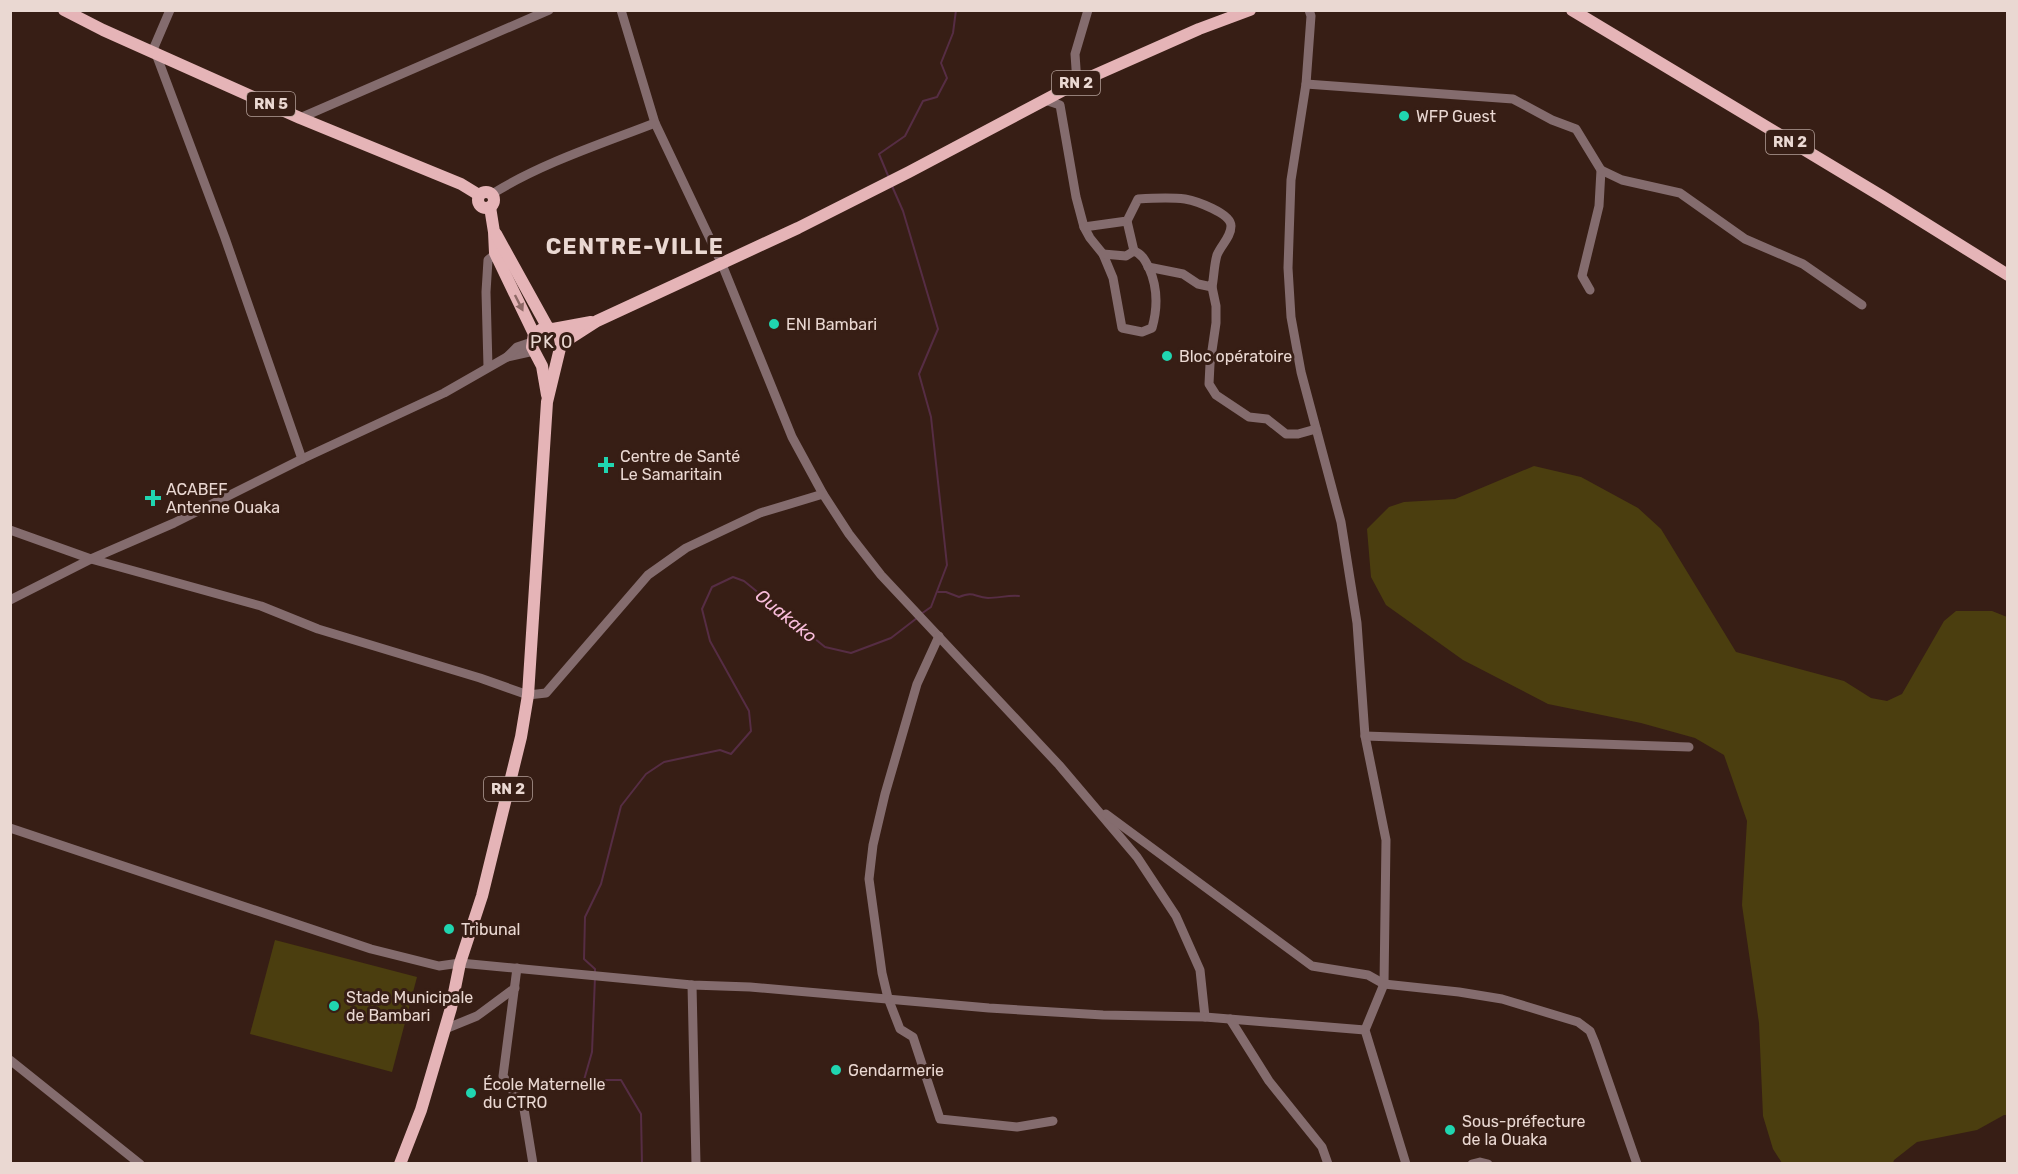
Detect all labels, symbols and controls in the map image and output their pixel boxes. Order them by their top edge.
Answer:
road number: RN 2 [1052,71,1100,95]
road number: RN 5 [247,92,295,116]
place label: WFP Guest [1416,107,1496,126]
marker: WFP Guest [1397,109,1411,123]
road number: RN 2 [1766,130,1814,154]
district label: CENTRE-VILLE [546,233,724,260]
one-way arrow [514,295,524,312]
place label: ENI Bambari [786,315,877,334]
marker: ENI Bambari [767,317,781,331]
district label: PK 0 [530,331,574,353]
place label: Bloc opératoire [1179,347,1292,366]
marker: Bloc opératoire [1160,349,1174,363]
place label: Centre de Santé Le Samaritain [620,447,740,484]
marker: Centre de Santé Le Samaritain [597,456,615,474]
place label: ACABEF Antenne Ouaka [166,480,280,517]
marker: ACABEF Antenne Ouaka [144,489,162,507]
water label: Ouakako [751,585,821,647]
road number: RN 2 [484,777,532,801]
place label: Tribunal [461,920,520,939]
marker: Tribunal [442,922,456,936]
place label: Stade Municipale de Bambari [346,988,473,1025]
marker: Stade Municipale de Bambari [327,999,341,1013]
place label: Gendarmerie [848,1061,944,1080]
marker: Gendarmerie [829,1063,843,1077]
place label: École Maternelle du CTRO [483,1075,606,1112]
marker: École Maternelle du CTRO [464,1086,478,1100]
place label: Sous-préfecture de la Ouaka [1462,1112,1585,1149]
marker: Sous-préfecture de la Ouaka [1443,1123,1457,1137]

